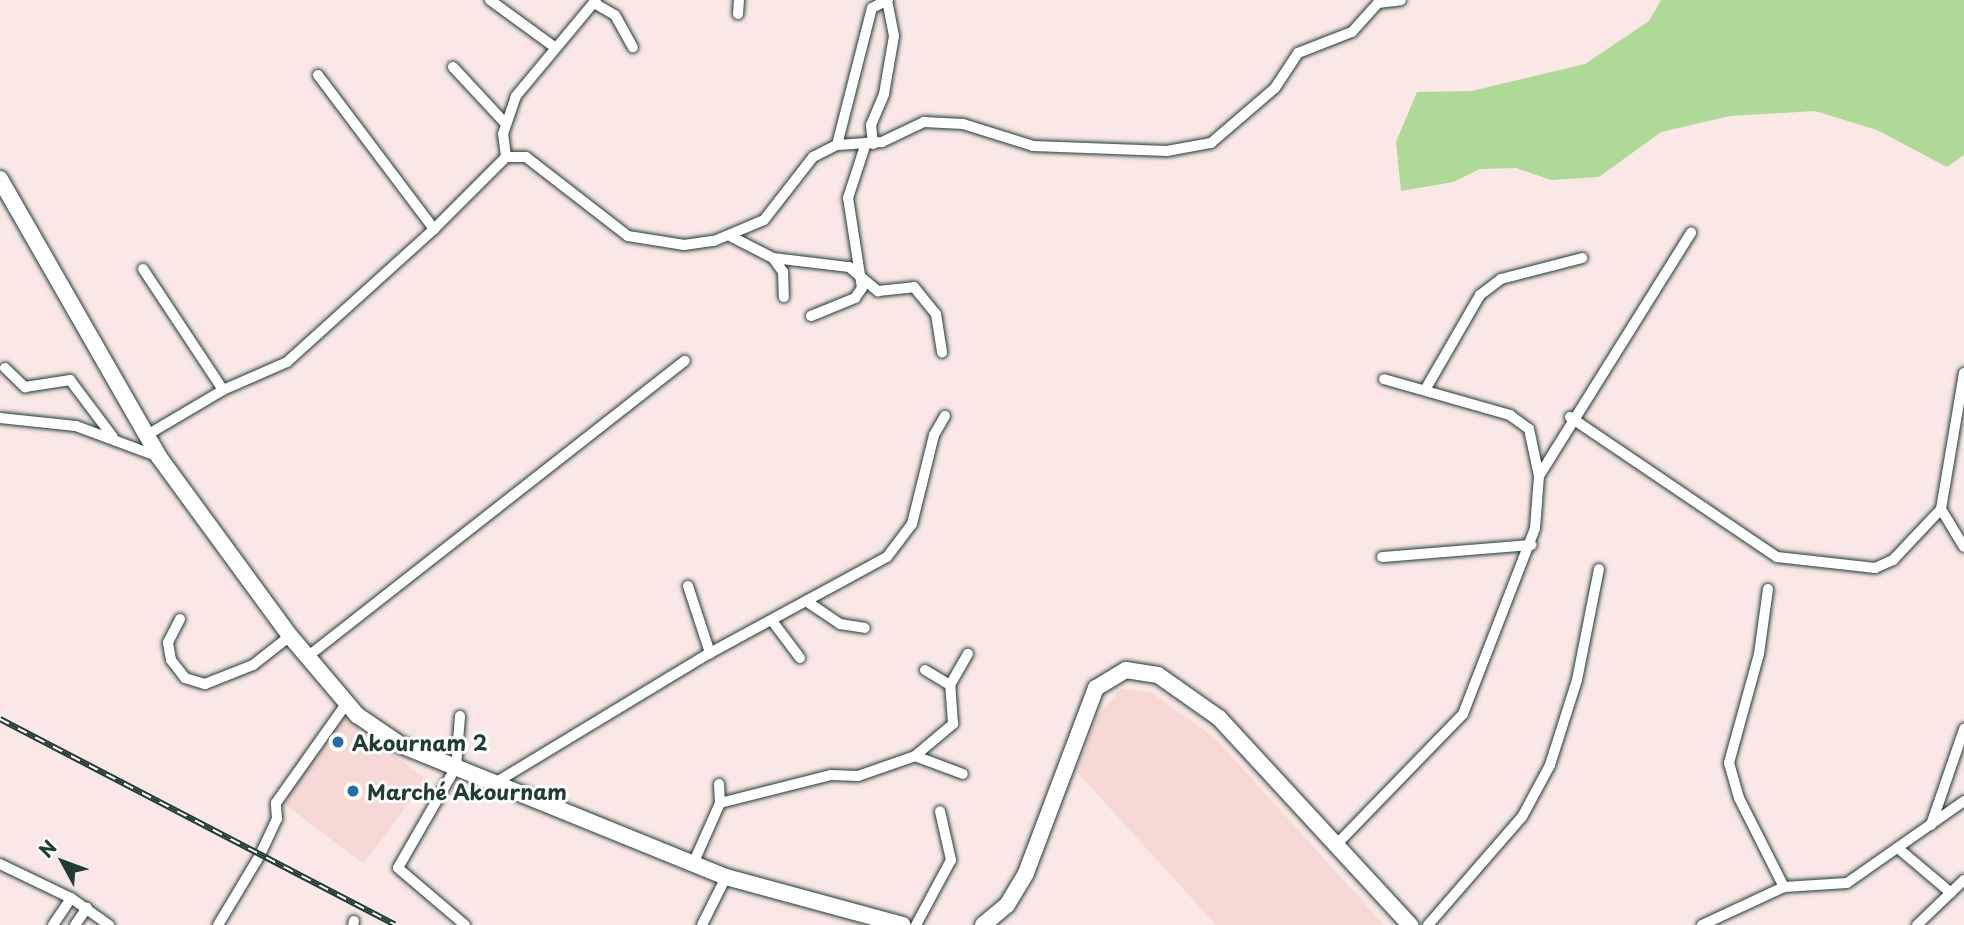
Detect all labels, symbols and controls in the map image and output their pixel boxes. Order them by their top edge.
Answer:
place label: Akournam 2 [352,729,487,755]
marker: Akournam 2 [330,734,346,750]
place label: Marché Akournam [367,778,568,804]
marker: Marché Akournam [345,783,361,799]
north arrow [28,827,98,897]
text: N [32,833,63,863]

